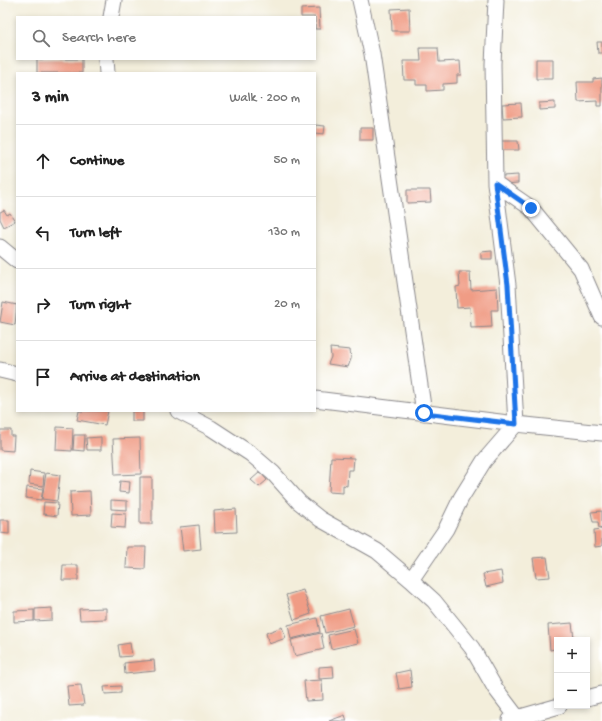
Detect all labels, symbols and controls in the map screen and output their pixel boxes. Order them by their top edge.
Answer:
search box [16,16,316,60]
icon: search [30,27,52,49]
text: Search here [62,29,136,47]
text: 3 min [32,88,69,108]
text: Walk · 200 m [229,91,300,106]
icon: ahead [32,150,54,172]
text: Continue [70,152,124,170]
text: 50 m [273,153,300,168]
route end [522,199,540,217]
icon: left [32,222,54,244]
text: Turn left [70,224,121,242]
text: 130 m [268,225,300,240]
icon: right [32,294,54,316]
text: Turn right [70,296,130,314]
text: 20 m [274,297,300,312]
icon: arrive [32,366,54,388]
text: Arrive at destination [70,368,200,386]
route start [415,404,433,422]
map controls [554,637,590,709]
button: + [554,637,590,673]
button: − [554,673,590,709]

